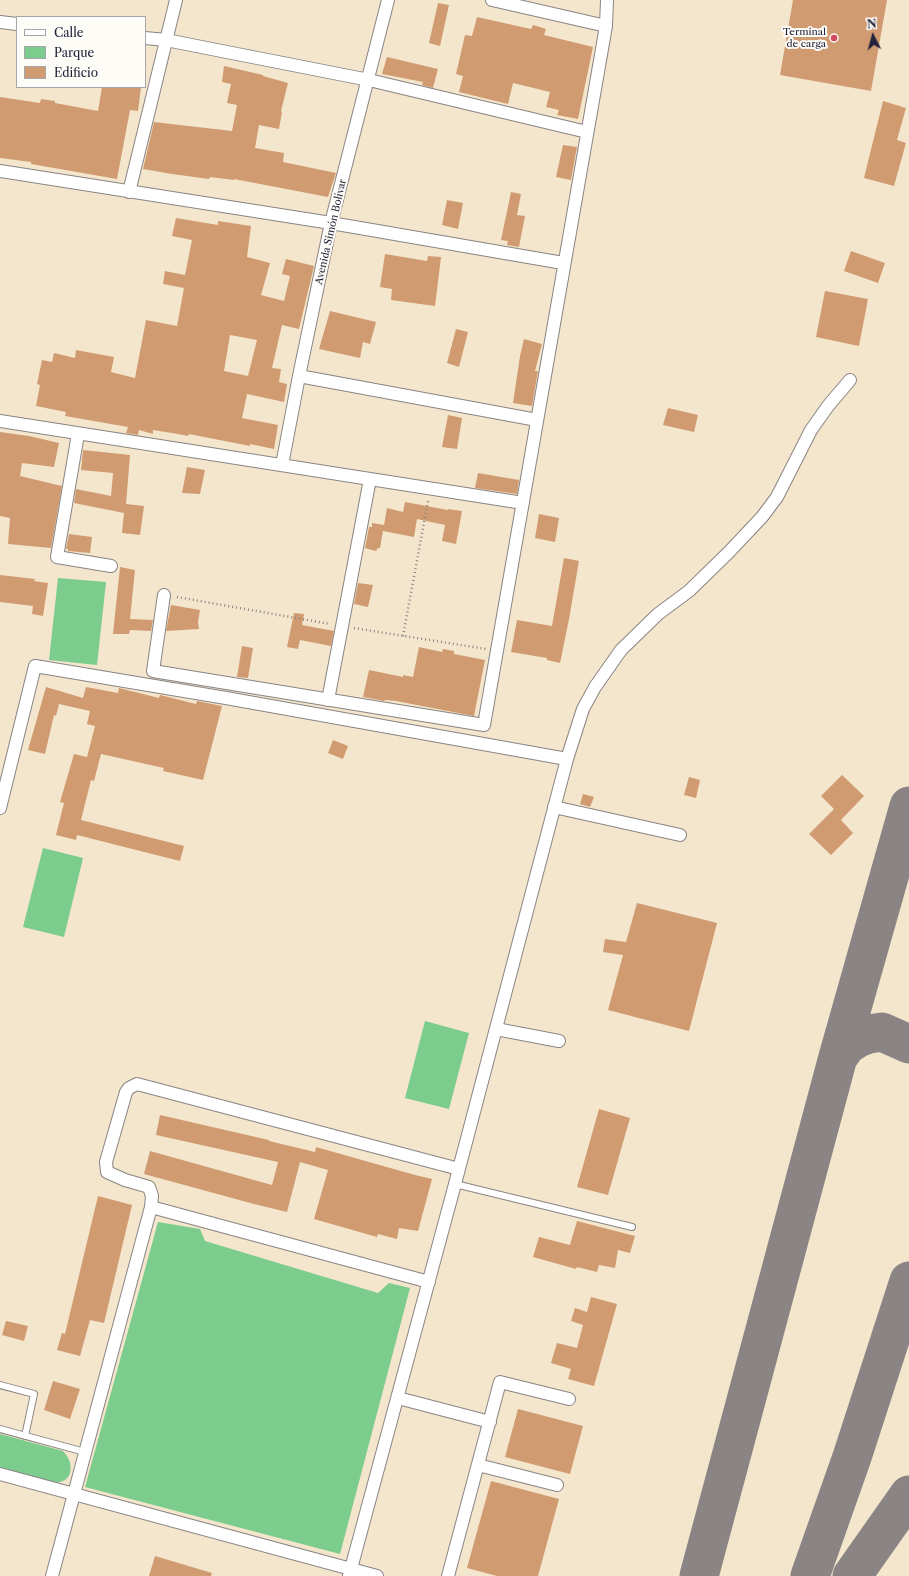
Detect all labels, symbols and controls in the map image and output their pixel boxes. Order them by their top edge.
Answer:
legend [16,16,146,88]
north arrow [853,16,893,56]
text: N [866,17,877,32]
text: Calle [54,25,83,40]
place label: Terminal de carga [783,26,826,50]
marker: Terminal de carga [829,33,839,43]
text: Parque [54,45,94,60]
text: Edificio [54,65,98,80]
street label: Avenida Simón Bolívar [313,178,349,286]

